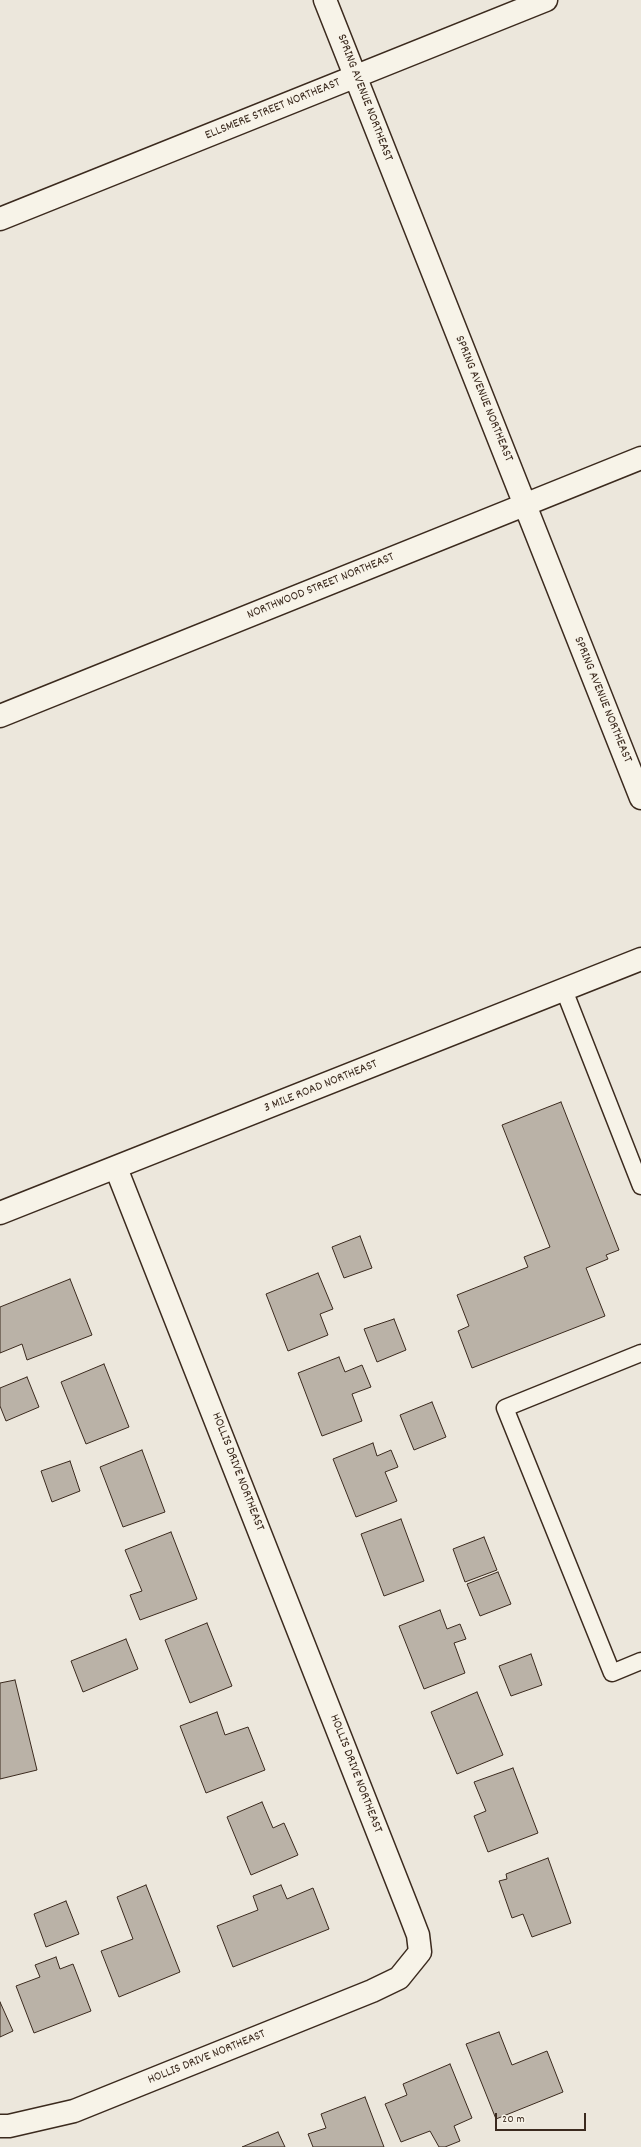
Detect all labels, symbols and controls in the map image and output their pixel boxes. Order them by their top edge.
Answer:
street label: SPRING AVENUE NORTHEAST [333,32,395,164]
street label: ELLSMERE STREET NORTHEAST [203,76,343,144]
street label: SPRING AVENUE NORTHEAST [451,334,515,464]
street label: NORTHWOOD STREET NORTHEAST [245,550,397,624]
street label: SPRING AVENUE NORTHEAST [570,635,634,765]
street label: 3 MILE ROAD NORTHEAST [262,1057,380,1117]
street label: HOLLIS DRIVE NORTHEAST [207,1411,267,1533]
street label: HOLLIS DRIVE NORTHEAST [325,1713,385,1835]
street label: HOLLIS DRIVE NORTHEAST [146,2027,268,2089]
scale bar [497,2105,588,2131]
text: 20 m [502,2111,525,2128]

